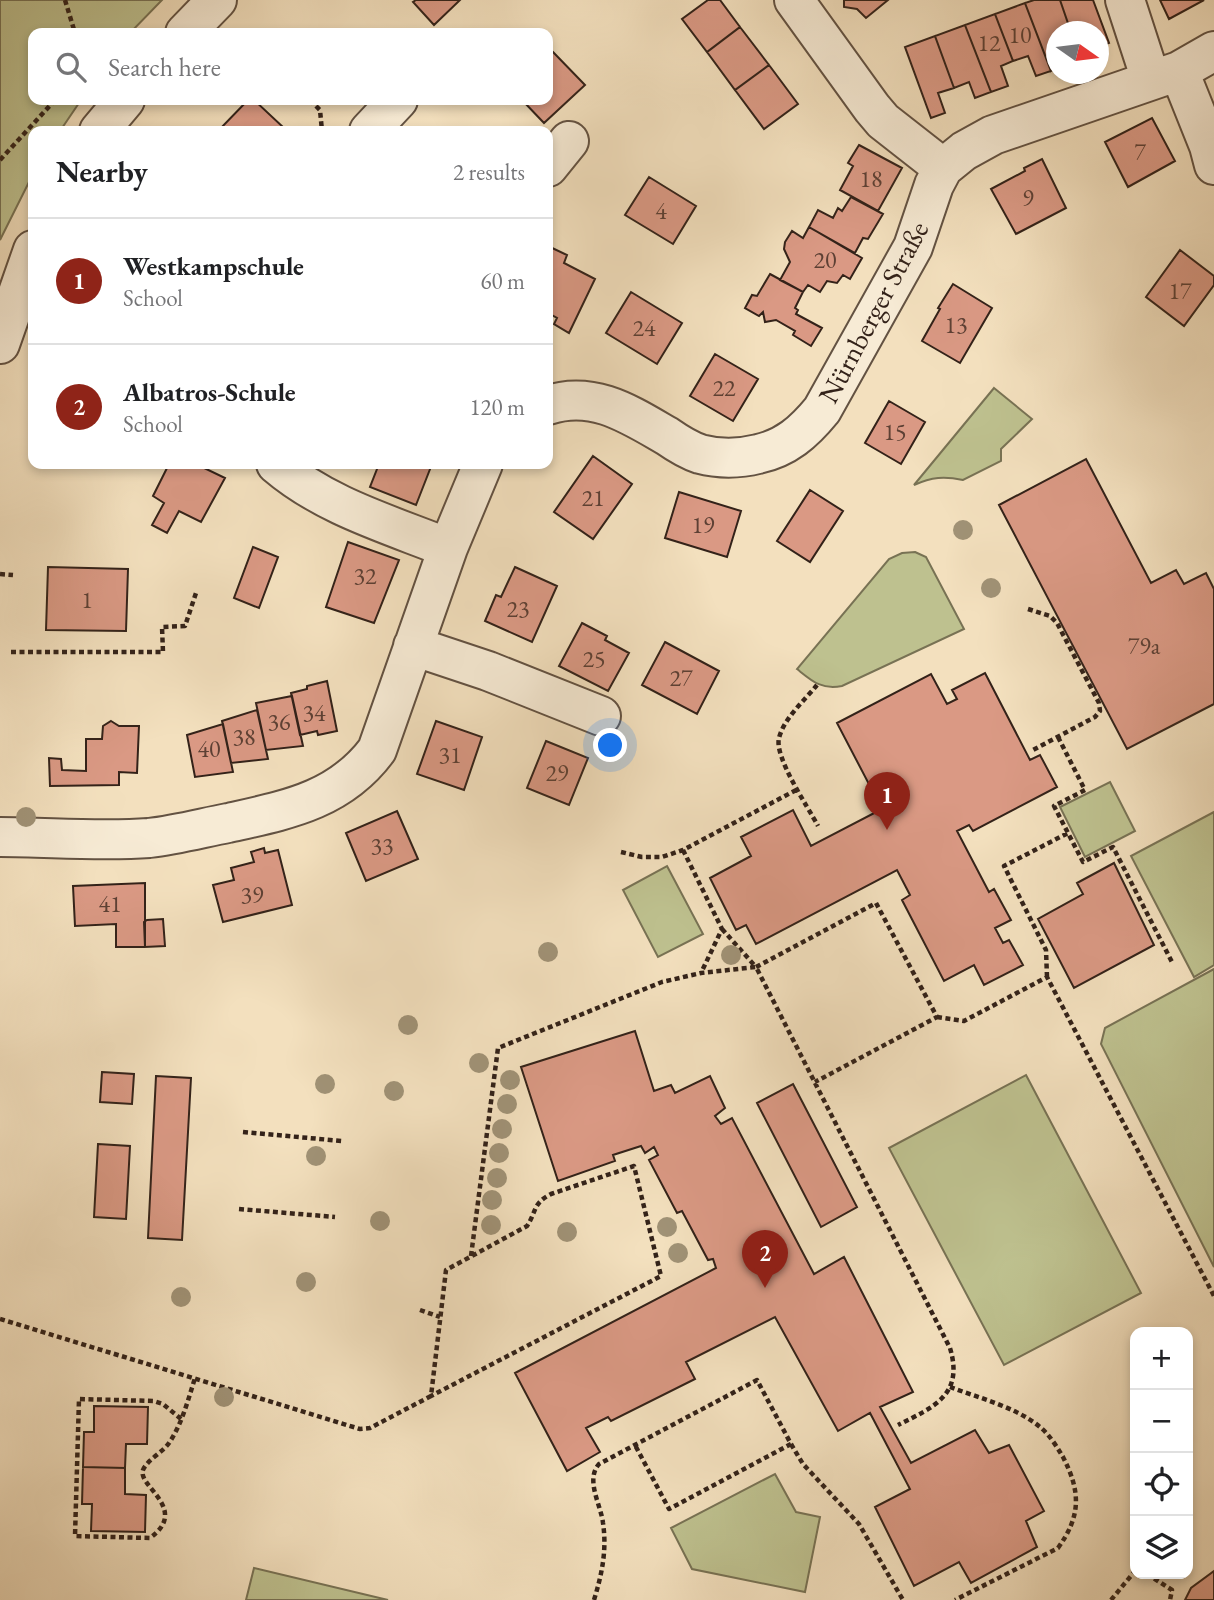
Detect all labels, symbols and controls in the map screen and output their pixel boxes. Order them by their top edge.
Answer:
house number: 10 [1008,19,1032,50]
north arrow [1046,21,1109,84]
house number: 12 [977,27,1001,58]
search box [28,28,553,105]
icon: search [52,48,90,86]
text: Search here [108,50,221,84]
house number: 7 [1134,136,1146,167]
text: Nearby [56,152,148,191]
text: 2 results [453,157,525,187]
house number: 18 [859,163,883,194]
house number: 9 [1022,182,1034,213]
house number: 4 [655,195,667,226]
street label: Nürnberger Straße [810,215,936,409]
house number: 20 [813,244,837,275]
text: Westkampschule [123,249,304,283]
text: 1 [73,266,85,296]
text: 60 m [480,266,525,296]
house number: 17 [1168,275,1192,306]
text: School [123,283,183,313]
house number: 13 [944,309,968,340]
house number: 24 [632,312,656,343]
house number: 22 [712,372,736,403]
text: Albatros-Schule [123,375,296,409]
text: 2 [73,392,85,422]
text: 120 m [469,392,525,422]
text: School [123,409,183,439]
house number: 15 [883,416,907,447]
house number: 21 [581,482,605,513]
house number: 19 [691,509,715,540]
house number: 32 [353,560,377,591]
house number: 1 [81,584,93,615]
house number: 23 [506,593,530,624]
house number: 79a [1128,630,1161,661]
house number: 25 [582,643,606,674]
house number: 27 [669,662,693,693]
house number: 34 [302,697,326,728]
house number: 36 [267,706,291,737]
house number: 38 [232,721,256,752]
your location [593,728,627,762]
house number: 40 [197,733,221,764]
house number: 31 [438,739,462,770]
house number: 29 [545,757,569,788]
pin: 1 [864,772,910,830]
house number: 33 [370,830,394,861]
house number: 39 [240,879,264,910]
house number: 41 [98,888,122,919]
pin: 2 [742,1230,788,1288]
map controls [1130,1327,1193,1579]
button: + [1130,1327,1193,1390]
button: − [1130,1390,1193,1453]
button: locate [1130,1453,1193,1516]
button: layers [1130,1516,1193,1579]

